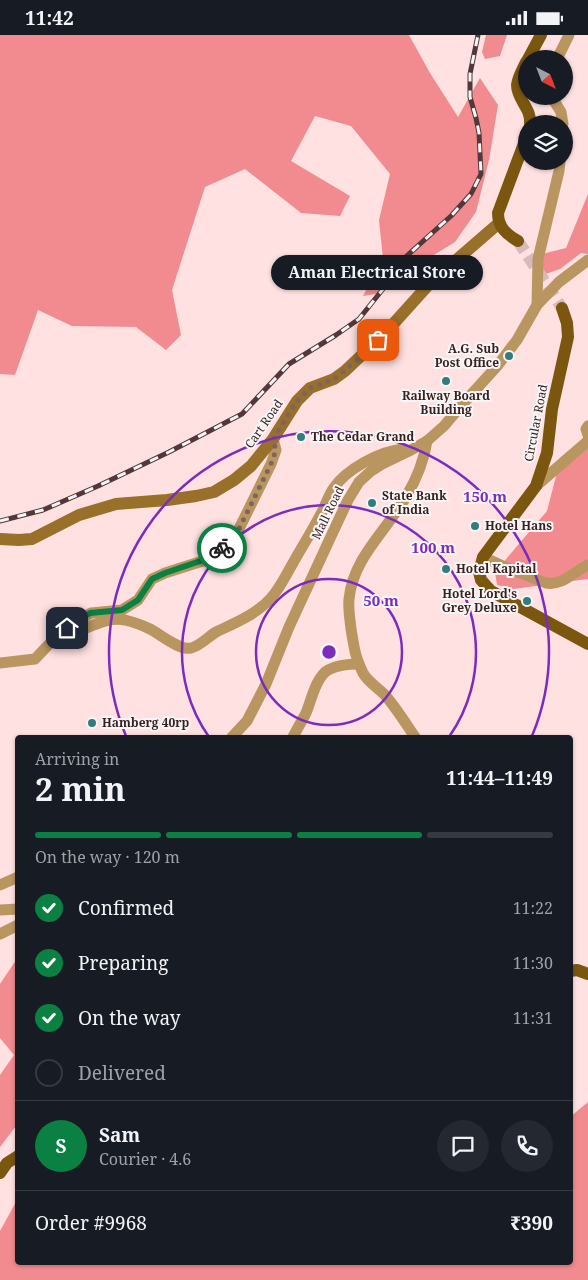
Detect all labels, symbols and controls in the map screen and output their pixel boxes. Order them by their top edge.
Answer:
text: 11:42 [25,5,74,31]
north arrow [518,50,572,105]
map controls [518,50,573,170]
button: layers [518,115,573,170]
callout: Aman Electrical Store [272,255,484,290]
text: Aman Electrical Store [288,261,466,283]
pin [357,319,399,361]
icon: bag [364,326,392,354]
place label: A.G. Sub Post Office [435,340,499,371]
marker: A.G. Sub Post Office [503,350,515,362]
marker: Railway Board Building [440,375,452,387]
street label: Circular Road [520,382,551,463]
place label: Railway Board Building [402,387,490,418]
street label: Cart Road [241,395,287,452]
place label: The Cedar Grand [311,428,415,445]
marker: The Cedar Grand [295,431,307,443]
street label: Mall Road [307,483,348,542]
text: 150 m [463,486,507,506]
place label: State Bank of India [382,487,447,518]
marker: State Bank of India [366,497,378,509]
place label: Hotel Hans [485,517,552,534]
marker: Hotel Hans [469,520,481,532]
courier [197,523,247,573]
icon: bike [208,534,236,562]
text: 100 m [411,537,455,557]
place label: Hotel Kapital [456,560,537,577]
marker: Hotel Kapital [440,563,452,575]
place label: Hotel Lord's Grey Deluxe [442,585,517,616]
text: 50 m [363,590,399,610]
marker: Hotel Lord's Grey Deluxe [521,595,533,607]
pin [46,607,88,649]
icon: home [53,614,81,642]
centre of rings [320,643,338,661]
place label: Hamberg 40rp [102,714,189,731]
marker: Hamberg 40rp [86,717,98,729]
text: Arriving in [35,748,119,770]
text: 11:44–11:49 [446,765,553,791]
text: 2 min [35,767,126,810]
text: On the way · 120 m [35,846,180,868]
icon: check [35,894,63,922]
text: Confirmed [78,895,174,921]
text: 11:22 [513,897,553,919]
icon: check [35,949,63,977]
text: Preparing [78,950,168,976]
text: 11:30 [513,952,553,974]
icon: check [35,1004,63,1032]
text: On the way [78,1005,181,1031]
text: 11:31 [513,1007,553,1029]
text: Delivered [78,1060,166,1086]
button: chat [437,1120,489,1172]
button: phone [501,1120,553,1172]
text: Sam [99,1122,140,1148]
text: S [55,1133,67,1159]
text: Courier · 4.6 [99,1148,191,1170]
text: Order #9968 [35,1210,147,1236]
text: ₹390 [510,1210,553,1236]

